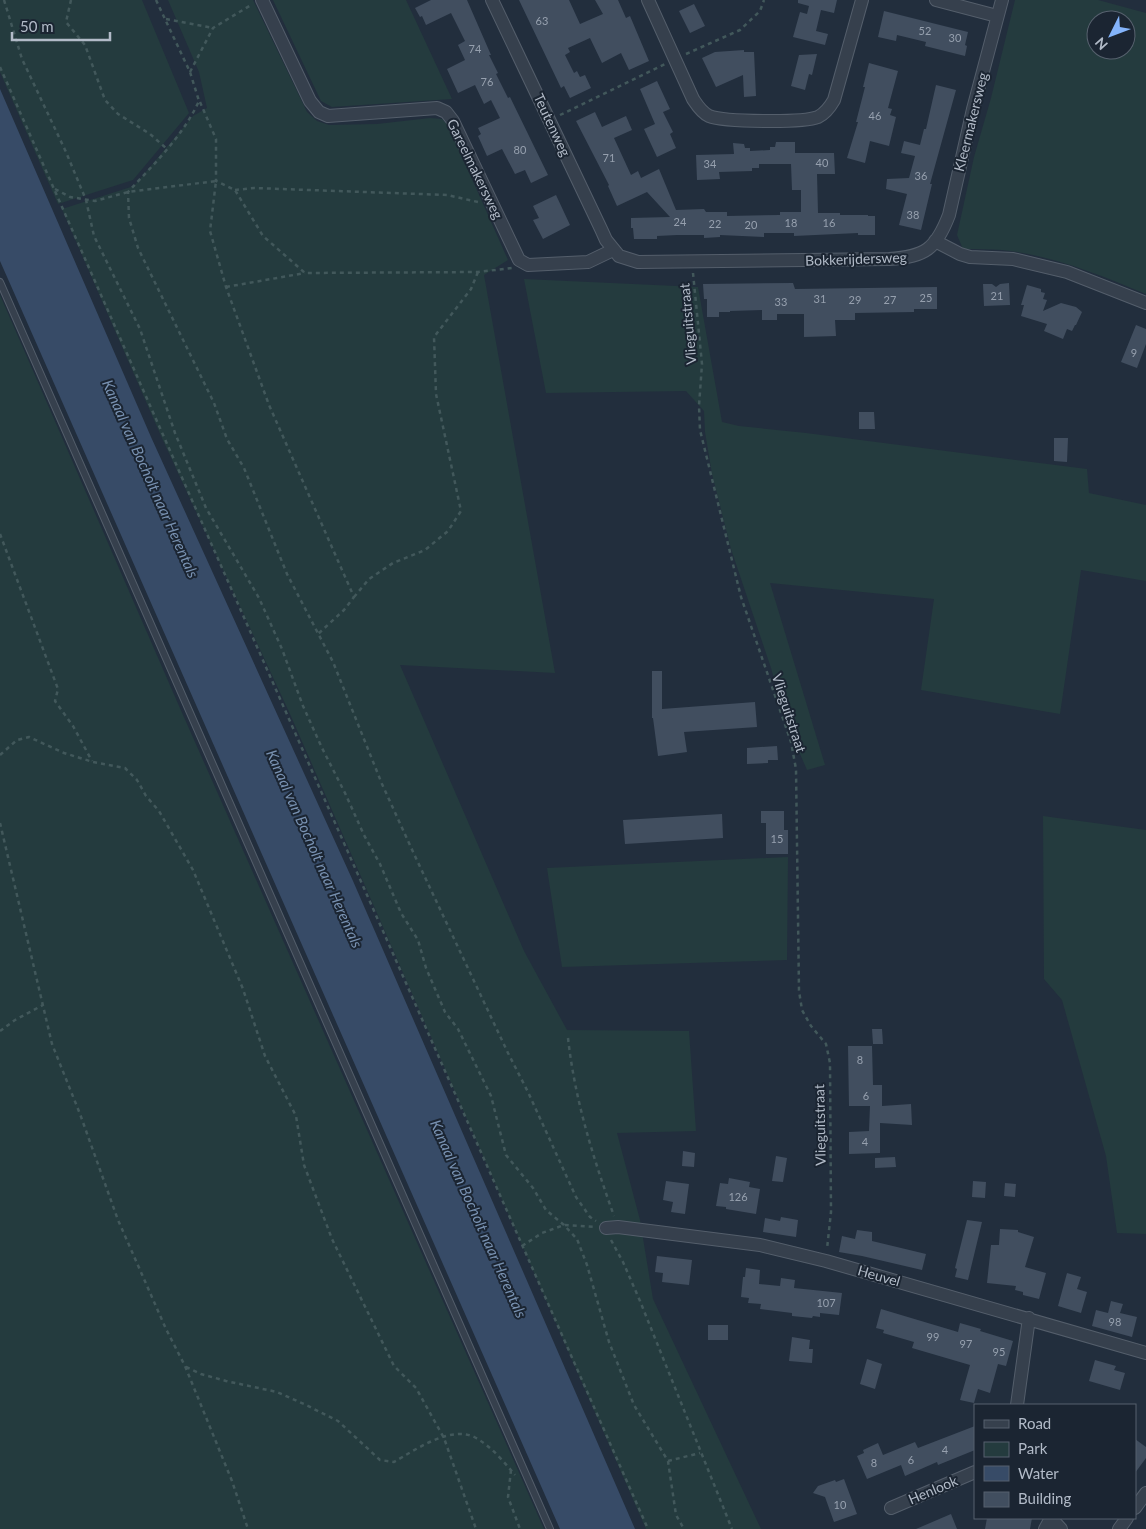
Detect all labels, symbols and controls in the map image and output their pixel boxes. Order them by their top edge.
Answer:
scale bar [12,10,110,42]
north arrow [1086,10,1136,60]
house number: 63 [536,14,548,27]
text: 50 m [20,17,54,35]
house number: 52 [919,24,931,37]
house number: 30 [949,31,962,44]
text: N [1091,34,1111,54]
house number: 74 [469,42,482,55]
street label: Kleermakersweg [950,70,991,173]
house number: 76 [481,75,493,88]
street label: Teutenweg [530,91,574,159]
house number: 46 [869,109,881,122]
street label: Gareelmakersweg [444,116,507,222]
house number: 80 [514,143,527,156]
house number: 71 [603,151,615,164]
house number: 40 [816,156,829,169]
house number: 34 [704,157,717,170]
house number: 36 [915,169,927,182]
house number: 38 [907,208,919,221]
house number: 24 [674,215,687,228]
house number: 18 [785,216,797,229]
house number: 16 [823,216,835,229]
house number: 22 [709,217,721,230]
house number: 20 [745,218,758,231]
street label: Bokkerijdersweg [805,248,907,269]
street label: Vlieguitstraat [675,283,700,366]
house number: 21 [991,289,1003,302]
house number: 25 [920,291,932,304]
house number: 31 [814,292,826,305]
house number: 29 [849,293,861,306]
house number: 27 [884,293,896,306]
house number: 33 [775,295,787,308]
house number: 9 [1131,346,1137,359]
water label: Kanaal van Bocholt naar Herentals [99,377,203,581]
street label: Vlieguitstraat [769,671,810,754]
water label: Kanaal van Bocholt naar Herentals [263,747,367,951]
house number: 15 [771,832,783,845]
house number: 8 [857,1053,863,1066]
street label: Vlieguitstraat [810,1084,829,1166]
house number: 6 [863,1089,869,1102]
water label: Kanaal van Bocholt naar Herentals [427,1117,531,1321]
house number: 4 [862,1135,869,1148]
house number: 126 [728,1190,748,1203]
street label: Heuvel [856,1261,902,1290]
house number: 107 [816,1296,836,1309]
house number: 98 [1109,1315,1121,1328]
house number: 99 [927,1330,939,1343]
house number: 97 [960,1337,972,1350]
house number: 95 [993,1345,1005,1358]
legend [974,1404,1136,1519]
text: Road [1018,1414,1051,1432]
text: Park [1018,1439,1048,1457]
house number: 4 [942,1443,949,1456]
house number: 6 [908,1453,914,1466]
house number: 8 [871,1456,877,1469]
text: Water [1018,1464,1059,1482]
street label: Henlook [906,1471,961,1508]
text: Building [1018,1489,1071,1507]
house number: 10 [834,1498,847,1511]

